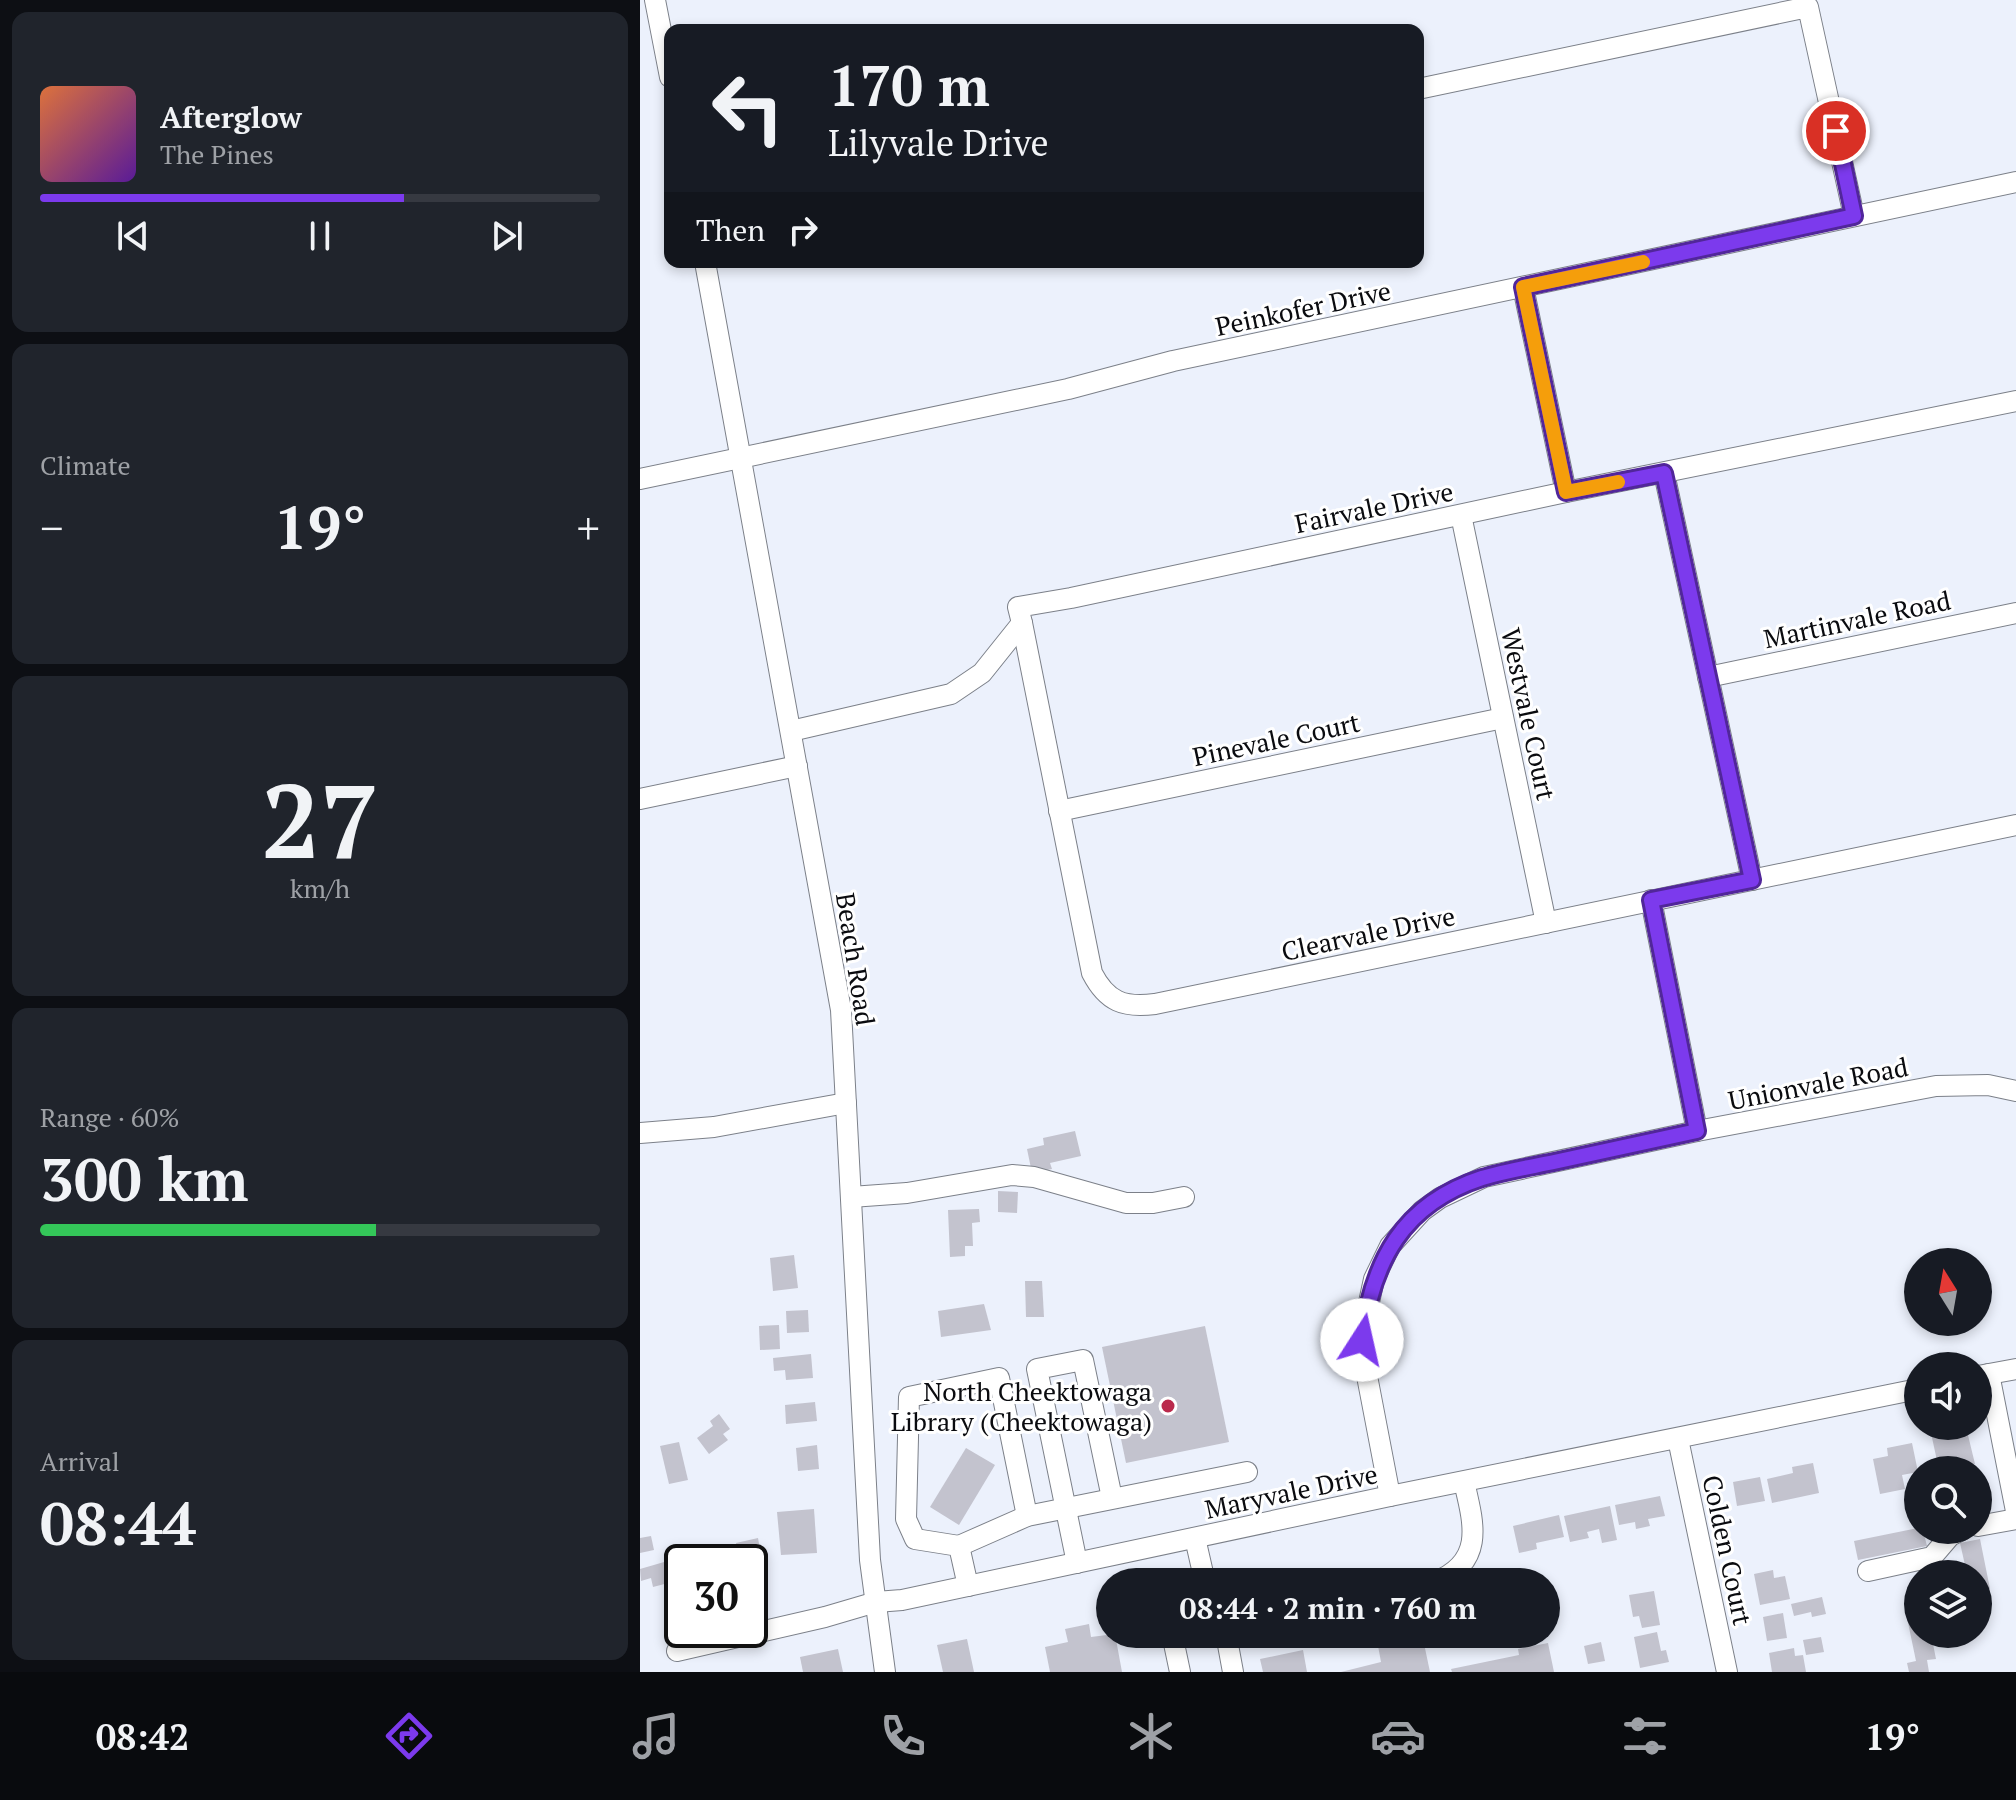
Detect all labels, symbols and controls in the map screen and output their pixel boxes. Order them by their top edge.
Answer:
text: 170 m [828,48,990,122]
icon: left [696,56,800,160]
text: Afterglow [160,97,302,137]
pin [1802,97,1870,165]
icon: arrive [1814,109,1858,153]
text: Lilyvale Drive [828,119,1049,166]
text: The Pines [160,137,274,171]
icon: right [781,208,825,252]
text: Then [696,210,765,250]
icon: previous [111,214,155,258]
icon: pause [298,214,342,258]
icon: next [485,214,529,258]
street label: Peinkofer Drive [1212,273,1394,343]
text: Climate [40,448,131,482]
street label: Fairvale Drive [1292,474,1456,540]
text: 19° [274,487,366,566]
text: − [40,498,63,557]
text: + [577,498,600,557]
street label: Martinvale Road [1760,583,1954,655]
street label: Westvale Court [1494,625,1564,804]
street label: Pinevale Court [1189,705,1363,773]
text: 27 [261,750,379,888]
text: km/h [290,871,350,905]
street label: Beach Road [829,890,883,1028]
street label: Clearvale Drive [1278,898,1458,968]
street label: Unionvale Road [1725,1049,1911,1117]
text: Range · 60% [40,1100,179,1134]
text: 300 km [40,1139,248,1218]
north arrow [1904,1248,1992,1336]
map controls [1904,1248,1992,1648]
position arrow [1320,1298,1404,1382]
button: sound [1904,1352,1992,1440]
place label: North Cheektowaga Library (Cheektowaga) [891,1374,1152,1438]
marker: North Cheektowaga Library (Cheektowaga) [1159,1397,1177,1415]
text: Arrival [40,1444,120,1478]
street label: Maryvale Drive [1202,1456,1380,1526]
button: search [1904,1456,1992,1544]
street label: Colden Court [1696,1472,1761,1629]
text: 08:44 [40,1483,196,1562]
speed limit sign: 30 [664,1544,768,1648]
button: layers [1904,1560,1992,1648]
text: 08:44 · 2 min · 760 m [1180,1588,1476,1628]
icon: directions [381,1708,437,1764]
icon: music [628,1708,684,1764]
icon: phone [875,1708,931,1764]
icon: climate [1123,1708,1179,1764]
icon: car [1370,1708,1426,1764]
icon: filters [1617,1708,1673,1764]
text: 08:42 [96,1713,189,1760]
text: 19° [1865,1713,1920,1760]

